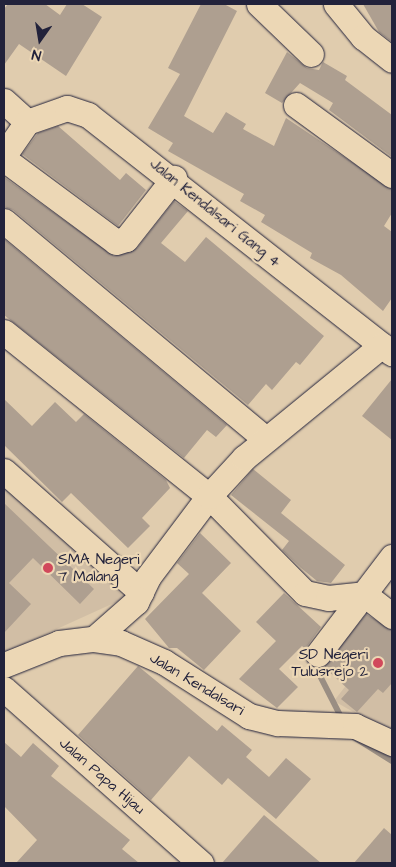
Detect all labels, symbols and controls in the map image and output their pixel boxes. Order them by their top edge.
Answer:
north arrow [15,15,65,65]
text: N [30,44,43,65]
street label: Jalan Kendalsari Gang 4 [146,155,284,271]
place label: SMA Negeri 7 Malang [58,550,140,585]
marker: SMA Negeri 7 Malang [42,562,54,574]
place label: SD Negeri Tulusrejo 2 [291,645,368,680]
street label: Jalan Kendalsari [146,649,248,719]
marker: SD Negeri Tulusrejo 2 [372,657,384,669]
street label: Jalan Papa Hijau [56,734,148,818]

